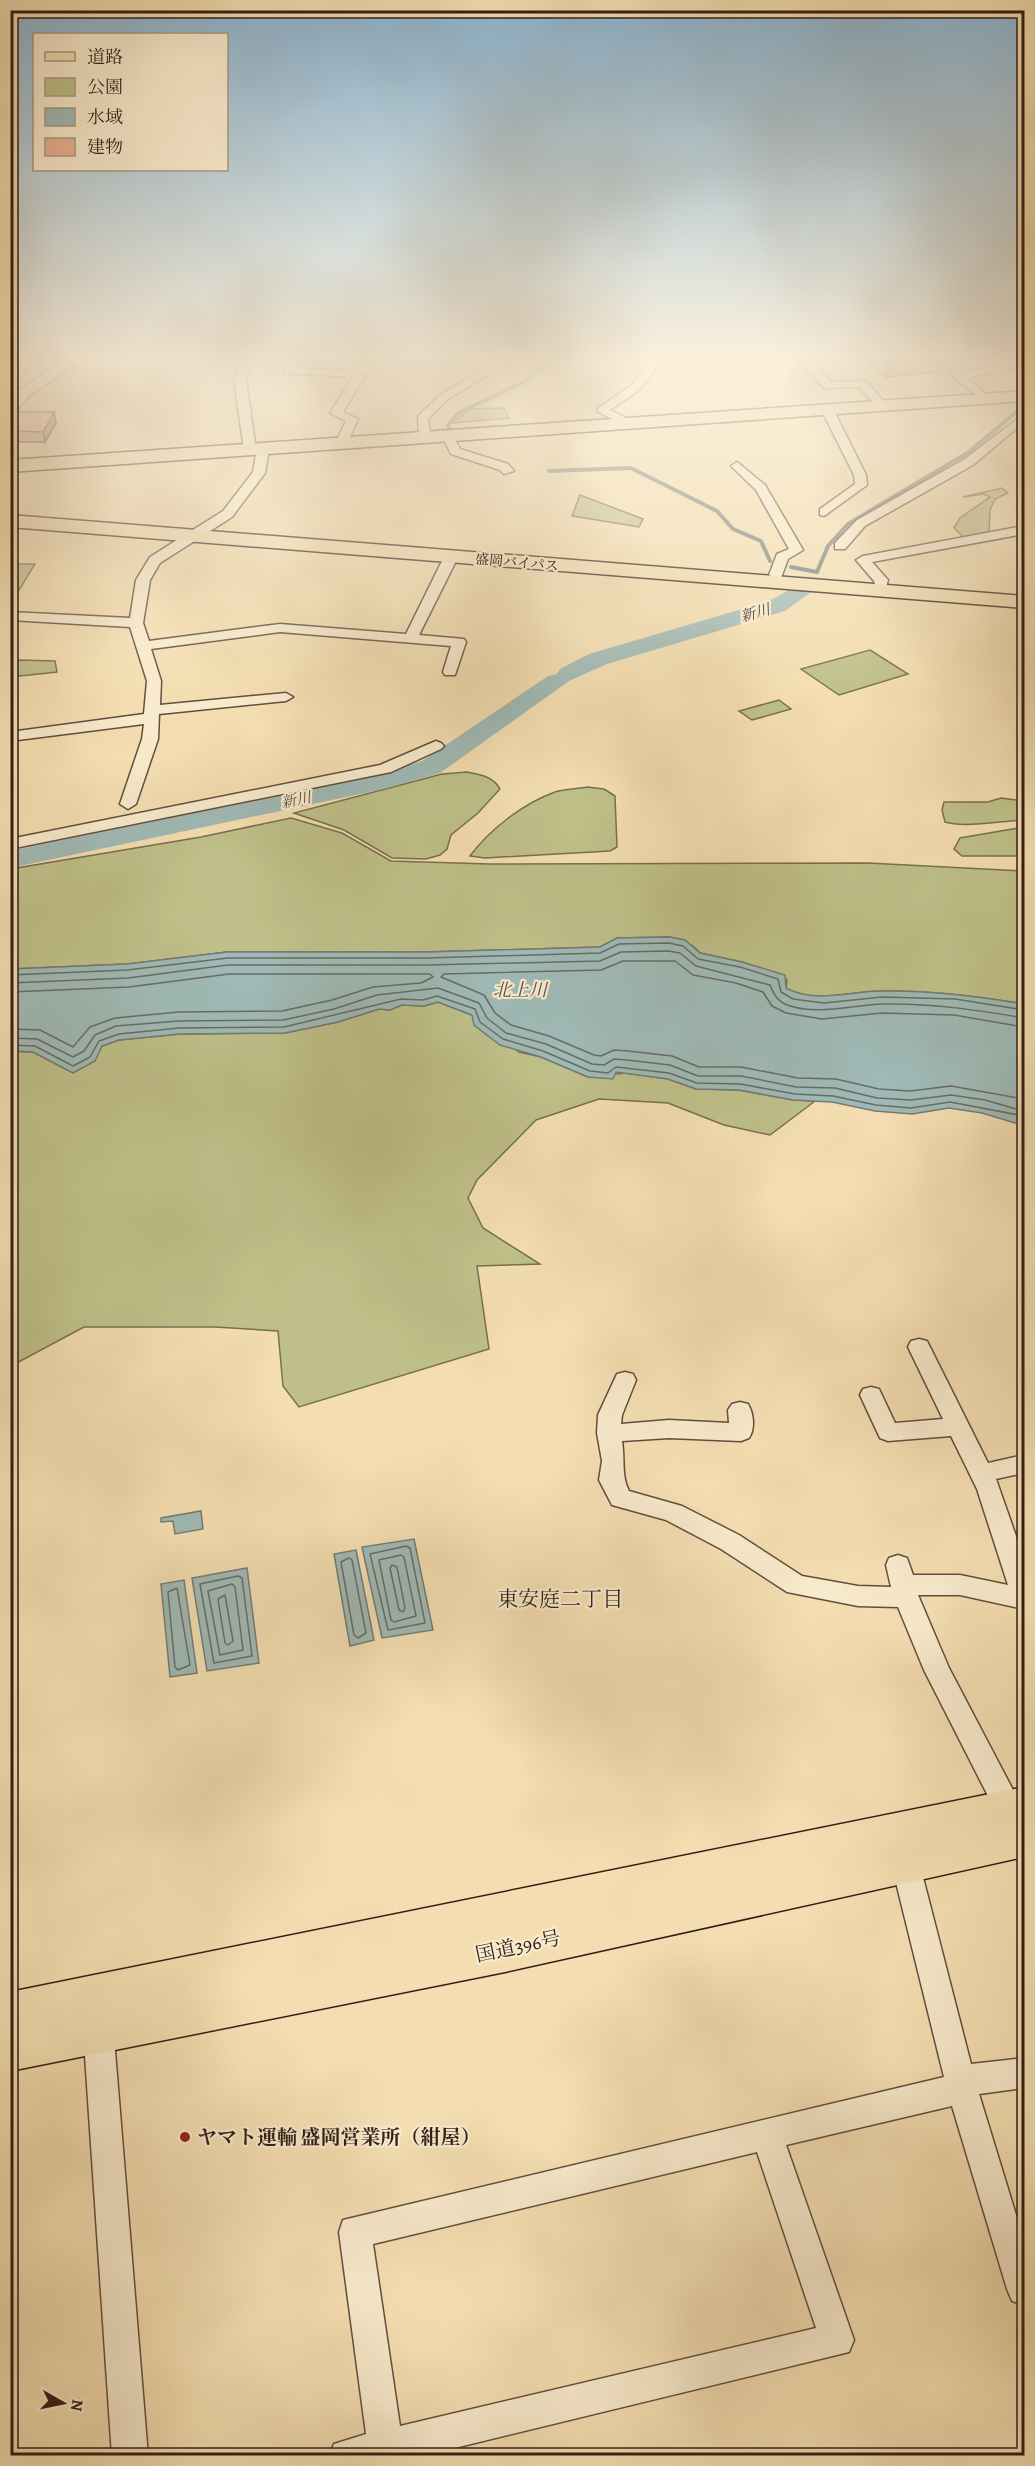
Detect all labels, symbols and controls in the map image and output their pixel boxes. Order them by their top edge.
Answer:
legend [33,33,228,171]
text: 道路 [87,45,123,69]
text: 公園 [87,75,123,99]
text: 水域 [87,105,123,129]
text: 建物 [87,135,123,159]
street label: 盛岡バイパス [474,549,559,576]
water label: 新川 [738,599,774,627]
water label: 新川 [279,787,315,813]
water label: 北上川 [493,978,549,1002]
district label: 東安庭二丁目 [497,1585,623,1613]
street label: 国道396号 [473,1924,563,1969]
place label: ヤマト運輸 盛岡営業所（紺屋） [197,2124,480,2151]
marker: ヤマト運輸 盛岡営業所（紺屋） [178,2130,192,2144]
north arrow [33,2373,93,2433]
text: N [65,2398,89,2413]

